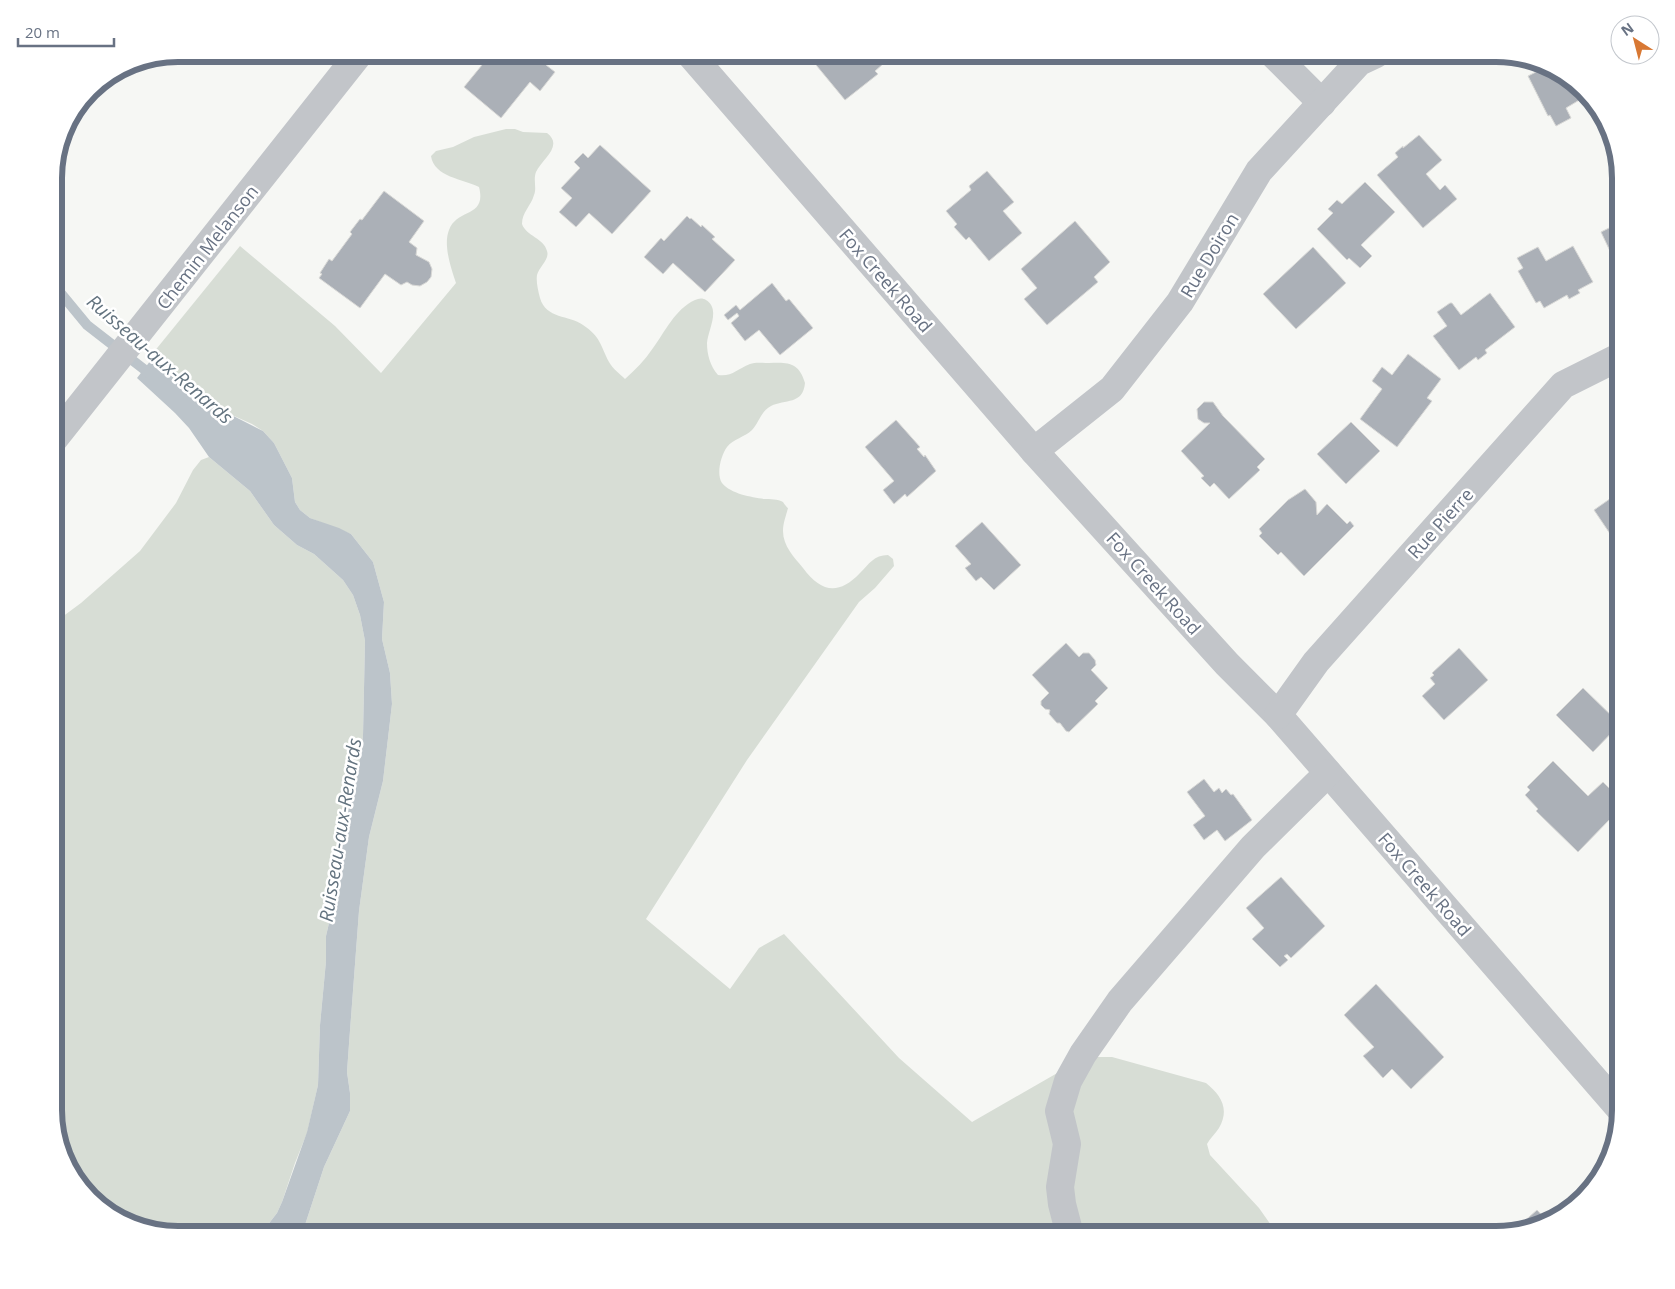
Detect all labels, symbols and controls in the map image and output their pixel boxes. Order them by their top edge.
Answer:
scale bar [18,15,114,47]
north arrow [1610,15,1660,65]
text: N [1617,18,1637,40]
text: 20 m [25,22,60,42]
street label: Chemin Melanson [151,180,263,314]
street label: Rue Doiron [1174,208,1244,302]
street label: Fox Creek Road [834,223,938,337]
water label: Ruisseau-aux-Renards [81,288,239,430]
street label: Rue Pierre [1402,483,1478,563]
street label: Fox Creek Road [1102,527,1206,639]
water label: Ruisseau-aux-Renards [313,736,367,924]
street label: Fox Creek Road [1373,827,1477,941]

